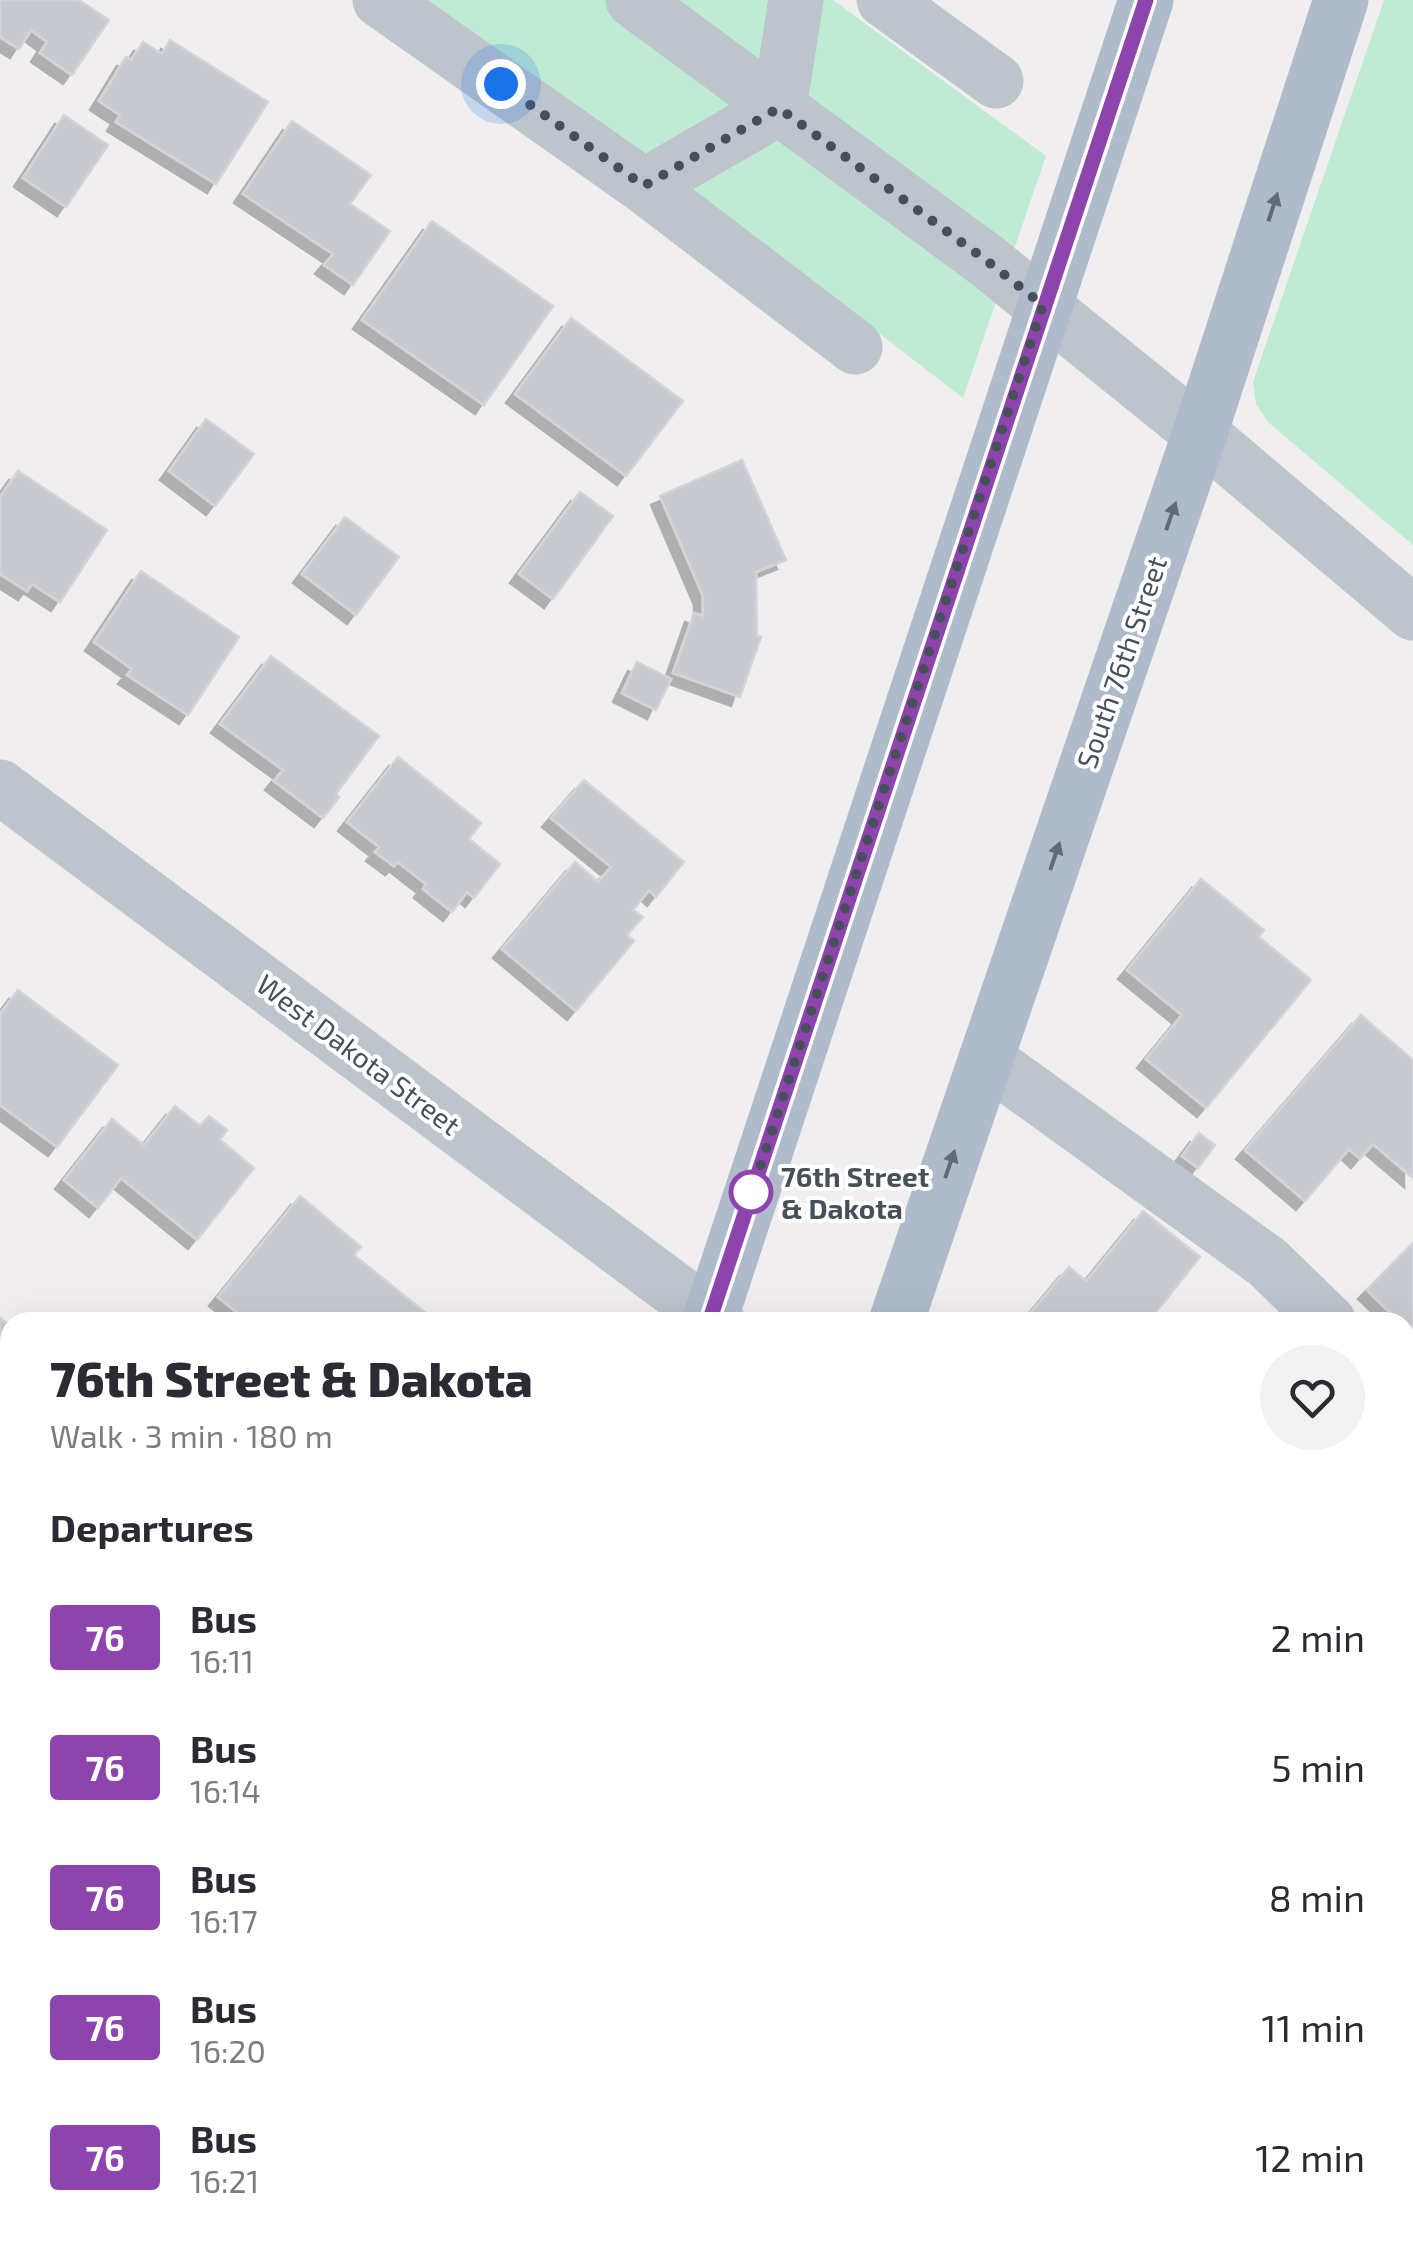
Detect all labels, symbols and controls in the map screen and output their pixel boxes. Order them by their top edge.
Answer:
your location [476,59,526,109]
one-way arrow [1267,192,1282,222]
one-way arrow [1165,500,1180,530]
street label: South 76th Street [1069,551,1173,773]
one-way arrow [1049,841,1064,871]
street label: West Dakota Street [251,966,467,1142]
one-way arrow [944,1149,959,1179]
place label: 76th Street & Dakota [781,1159,929,1225]
marker: 76th Street & Dakota [730,1171,772,1213]
button: heart [1260,1345,1365,1450]
text: 76th Street & Dakota [50,1349,533,1407]
text: Walk · 3 min · 180 m [50,1416,333,1454]
text: Departures [50,1504,254,1550]
text: Bus [190,1595,257,1641]
text: 2 min [1270,1614,1365,1660]
text: 76 [85,1616,125,1658]
text: 16:11 [190,1641,254,1679]
text: Bus [190,1725,257,1771]
text: 5 min [1271,1744,1365,1790]
text: 76 [85,1746,125,1788]
text: 16:14 [190,1771,261,1809]
text: Bus [190,1855,257,1901]
text: 8 min [1269,1874,1365,1920]
text: 76 [85,1876,125,1918]
text: 16:17 [190,1901,258,1939]
text: Bus [190,1985,257,2031]
text: 11 min [1261,2004,1365,2050]
text: 76 [85,2006,125,2048]
text: 16:20 [190,2031,266,2069]
text: Bus [190,2115,257,2161]
text: 12 min [1255,2134,1365,2180]
text: 76 [85,2136,125,2178]
text: 16:21 [190,2161,259,2199]

